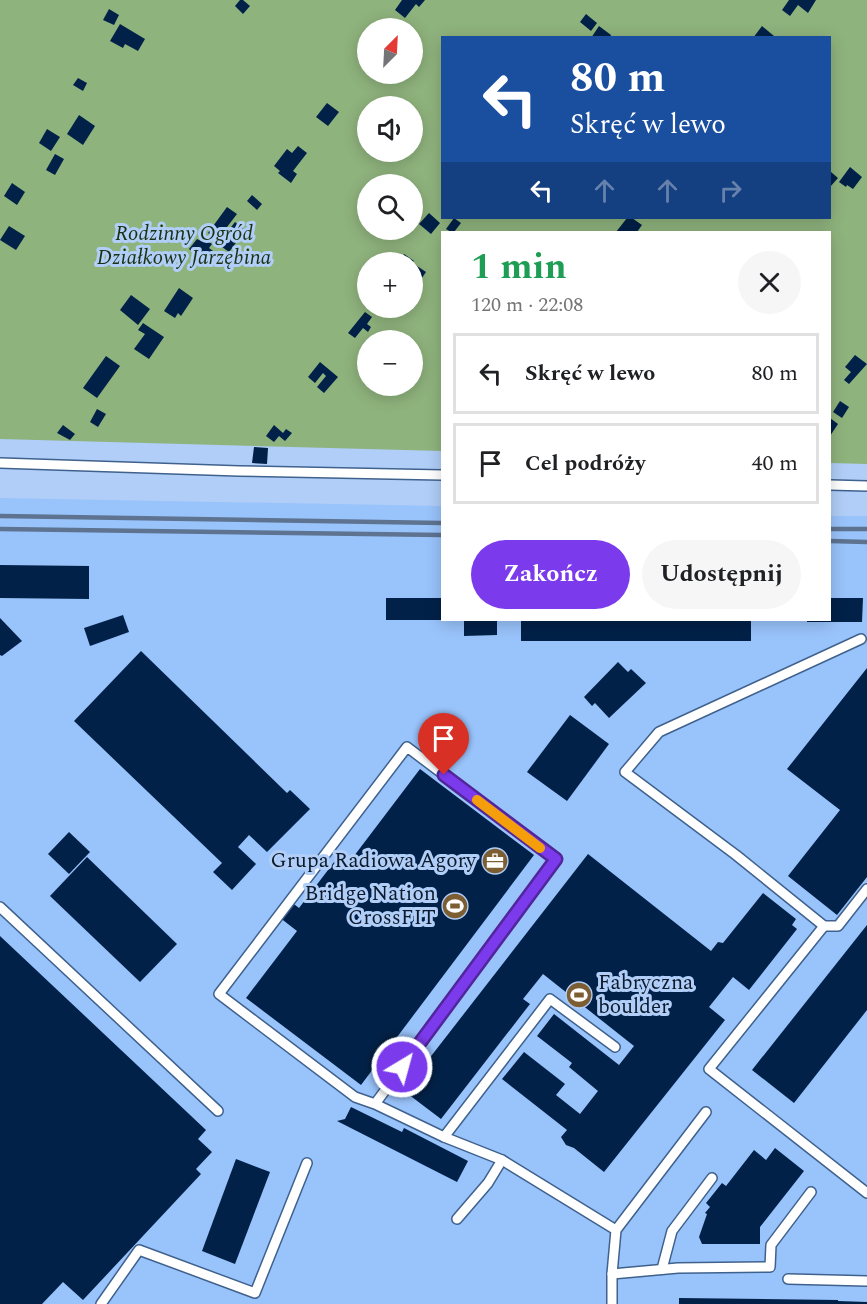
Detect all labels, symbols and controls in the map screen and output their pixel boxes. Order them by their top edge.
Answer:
north arrow [357,18,423,84]
map controls [357,18,423,396]
text: 80 m [570,47,665,110]
icon: left [471,60,549,138]
button: sound [357,96,423,162]
text: Skręć w lewo [570,104,726,146]
button: search [357,174,423,240]
icon: left [525,174,558,207]
icon: ahead [588,174,621,207]
icon: ahead [651,174,684,207]
icon: right [714,174,747,207]
park label: Rodzinny Ogród Działkowy Jarzębina [97,218,272,274]
text: 1 min [471,240,567,295]
button: close [738,251,801,314]
button: + [357,252,423,318]
text: 120 m · 22:08 [471,290,583,320]
button: − [357,330,423,396]
icon: left [474,357,507,390]
text: Skręć w lewo [525,357,655,390]
text: 80 m [752,357,798,390]
icon: arrive [474,447,507,480]
text: Cel podróży [525,447,645,480]
text: 40 m [752,447,798,480]
button: Zakończ [471,540,630,609]
button: Udostępnij [642,540,801,609]
pin [418,713,469,775]
icon: arrive [427,722,460,755]
place label: Grupa Radiowa Agory [271,845,477,877]
office icon: Grupa Radiowa Agory [480,846,510,876]
place label: Bridge Nation CrossFIT [304,878,436,934]
sports icon: Bridge Nation CrossFIT [440,891,470,921]
place label: Fabryczna boulder [598,967,694,1023]
sports icon: Fabryczna boulder [564,980,594,1010]
position arrow [370,1035,434,1099]

